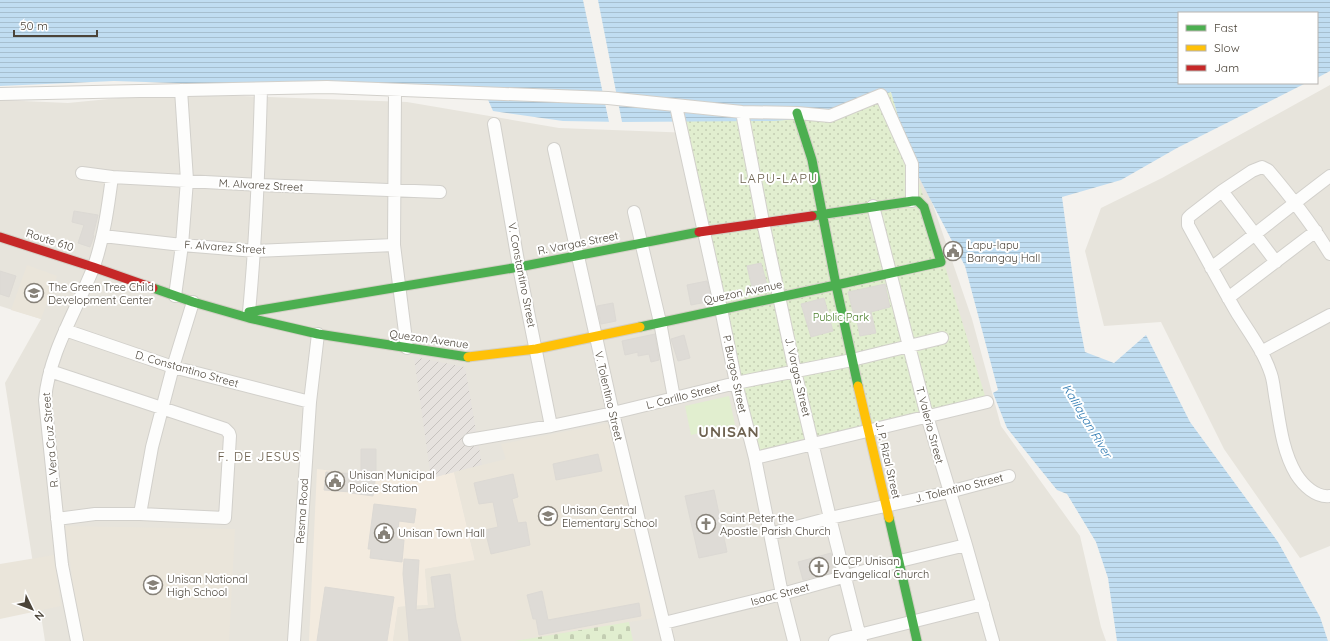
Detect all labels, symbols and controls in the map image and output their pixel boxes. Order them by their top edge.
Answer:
scale bar [14,12,97,38]
legend [1178,12,1318,84]
text: 50 m [20,18,48,33]
text: Fast [1214,20,1238,35]
text: Slow [1214,40,1240,55]
text: Jam [1214,60,1239,75]
district label: LAPU-LAPU [740,170,818,186]
street label: M. Alvarez Street [218,176,304,194]
street label: V. Constantino Street [505,221,539,329]
street label: Route 610 [24,226,76,254]
street label: R. Vargas Street [536,228,620,258]
street label: F. Alvarez Street [184,237,266,257]
place label: Lapu-lapu Barangay Hall [967,238,1040,265]
public building icon: Lapu-lapu Barangay Hall [942,240,964,262]
street label: Quezon Avenue [703,277,783,307]
place label: The Green Tree Child Development Center [48,280,154,307]
school or university icon: The Green Tree Child Development Center [23,282,45,304]
park label: Public Park [813,310,869,324]
street label: Quezon Avenue [389,327,469,351]
street label: P. Burgos Street [720,334,750,415]
street label: J. Vargas Street [782,336,814,418]
street label: D. Constantino Street [134,348,241,391]
street label: V. Tolentino Street [592,350,626,442]
street label: L. Carillo Street [644,380,722,412]
water label: Kalilayan River [1060,381,1116,461]
street label: T. Valerio Street [913,385,947,465]
street label: R. Vera Cruz Street [39,392,61,488]
street label: J. P. Rizal Street [872,420,904,500]
district label: UNISAN [698,422,760,441]
district label: F. DE JESUS [217,448,301,464]
place label: Unisan Municipal Police Station [349,468,435,495]
public building icon: Unisan Municipal Police Station [324,470,346,492]
street label: J. Tolentino Street [913,470,1005,506]
street label: Resma Road [293,478,311,544]
place label: Unisan Central Elementary School [562,503,657,530]
school or university icon: Unisan Central Elementary School [537,505,559,527]
place label: Saint Peter the Apostle Parish Church [720,511,831,538]
church icon: Saint Peter the Apostle Parish Church [695,513,717,535]
public building icon: Unisan Town Hall [373,522,395,544]
place label: Unisan Town Hall [398,526,485,540]
place label: UCCP Unisan Evangelical Church [833,554,929,581]
church icon: UCCP Unisan Evangelical Church [808,556,830,578]
place label: Unisan National High School [167,572,248,599]
school or university icon: Unisan National High School [142,574,164,596]
street label: Isaac Street [749,579,811,609]
north arrow [12,589,52,629]
text: N [31,608,47,624]

